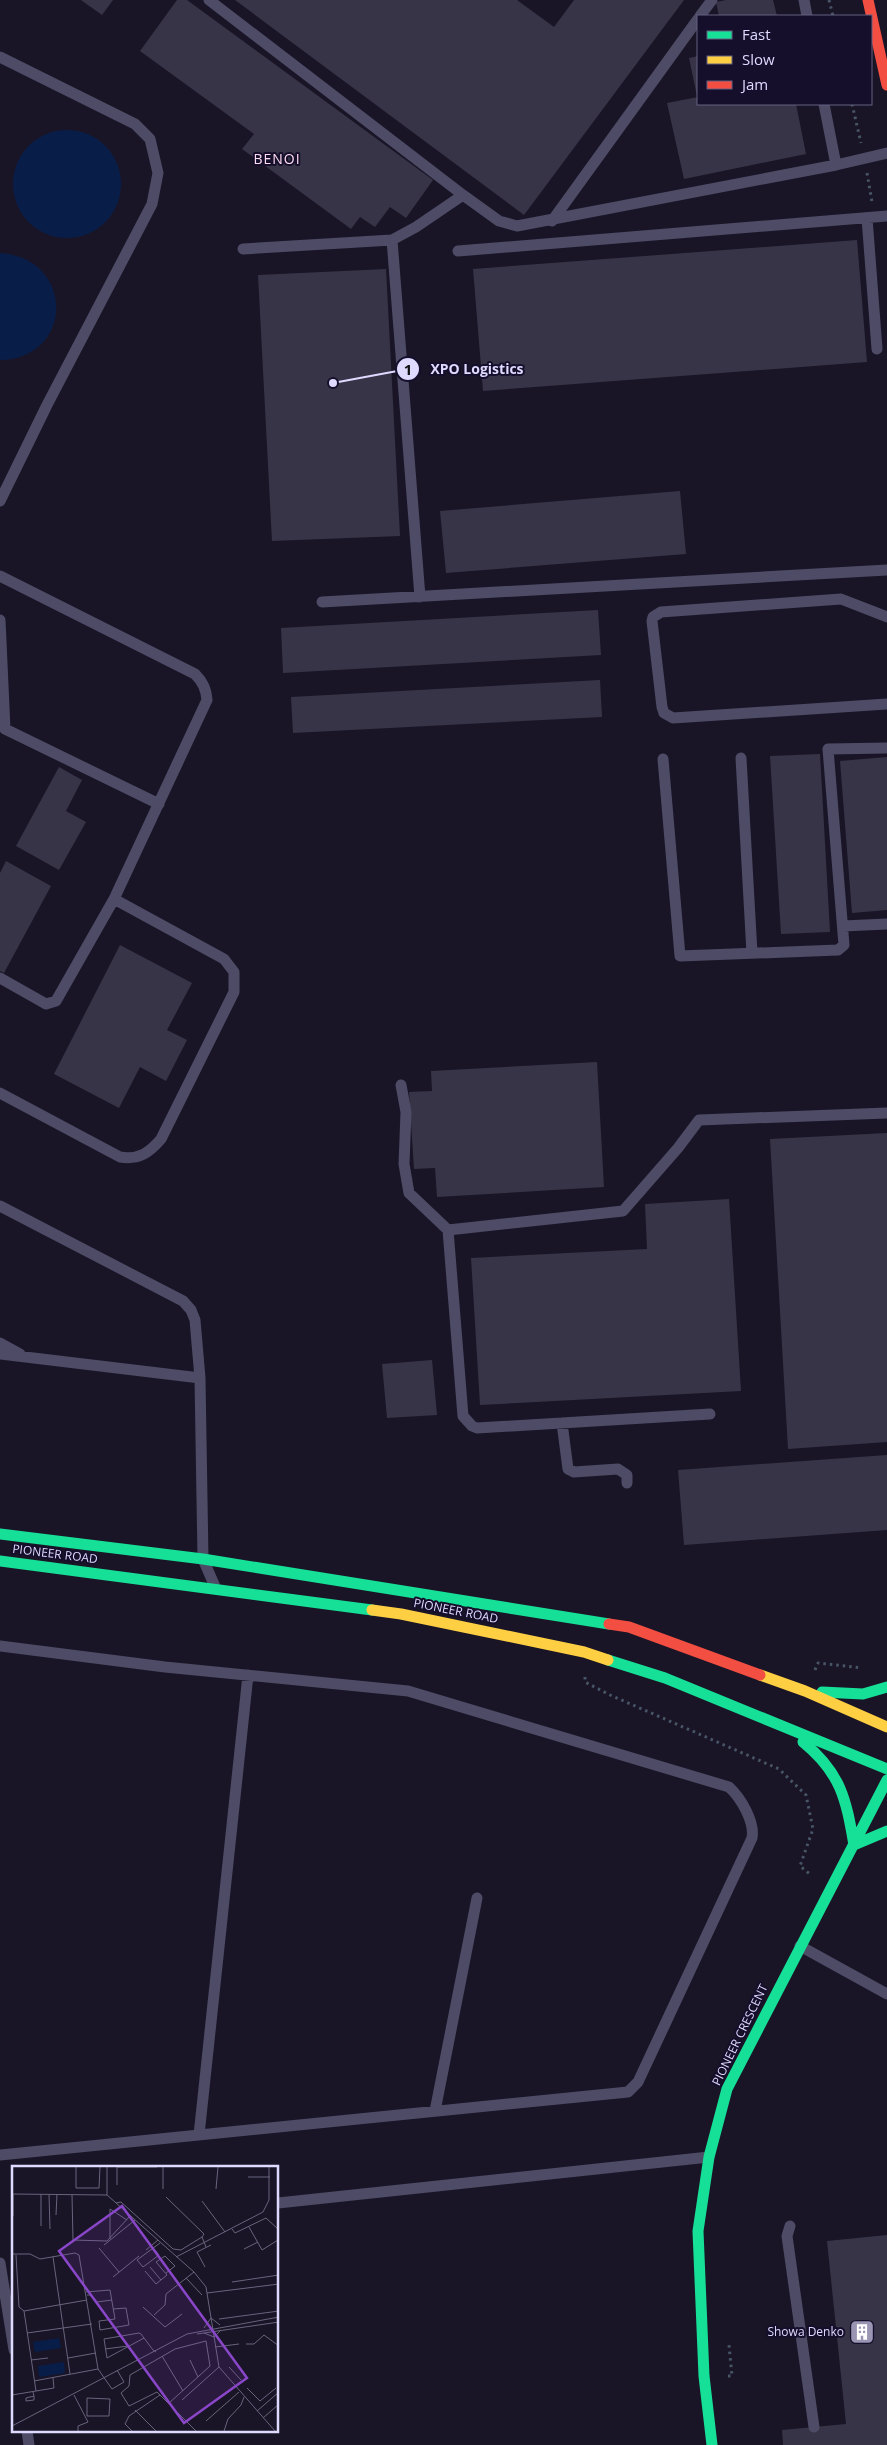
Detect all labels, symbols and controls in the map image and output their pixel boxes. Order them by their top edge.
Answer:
legend [697,15,872,105]
text: Fast [742,24,771,44]
text: Slow [742,49,775,69]
text: Jam [740,74,768,94]
district label: BENOI [253,149,301,168]
callout: XPO Logistics [396,355,534,384]
text: 1 [404,359,412,379]
text: XPO Logistics [430,359,524,378]
street label: PIONEER ROAD [11,1540,99,1567]
street label: PIONEER ROAD [412,1594,500,1627]
street label: PIONEER CRESCENT [708,1981,772,2088]
inset map [12,2166,279,2432]
building icon: Showa Denko [849,2319,875,2345]
place label: Showa Denko [767,2323,844,2340]

